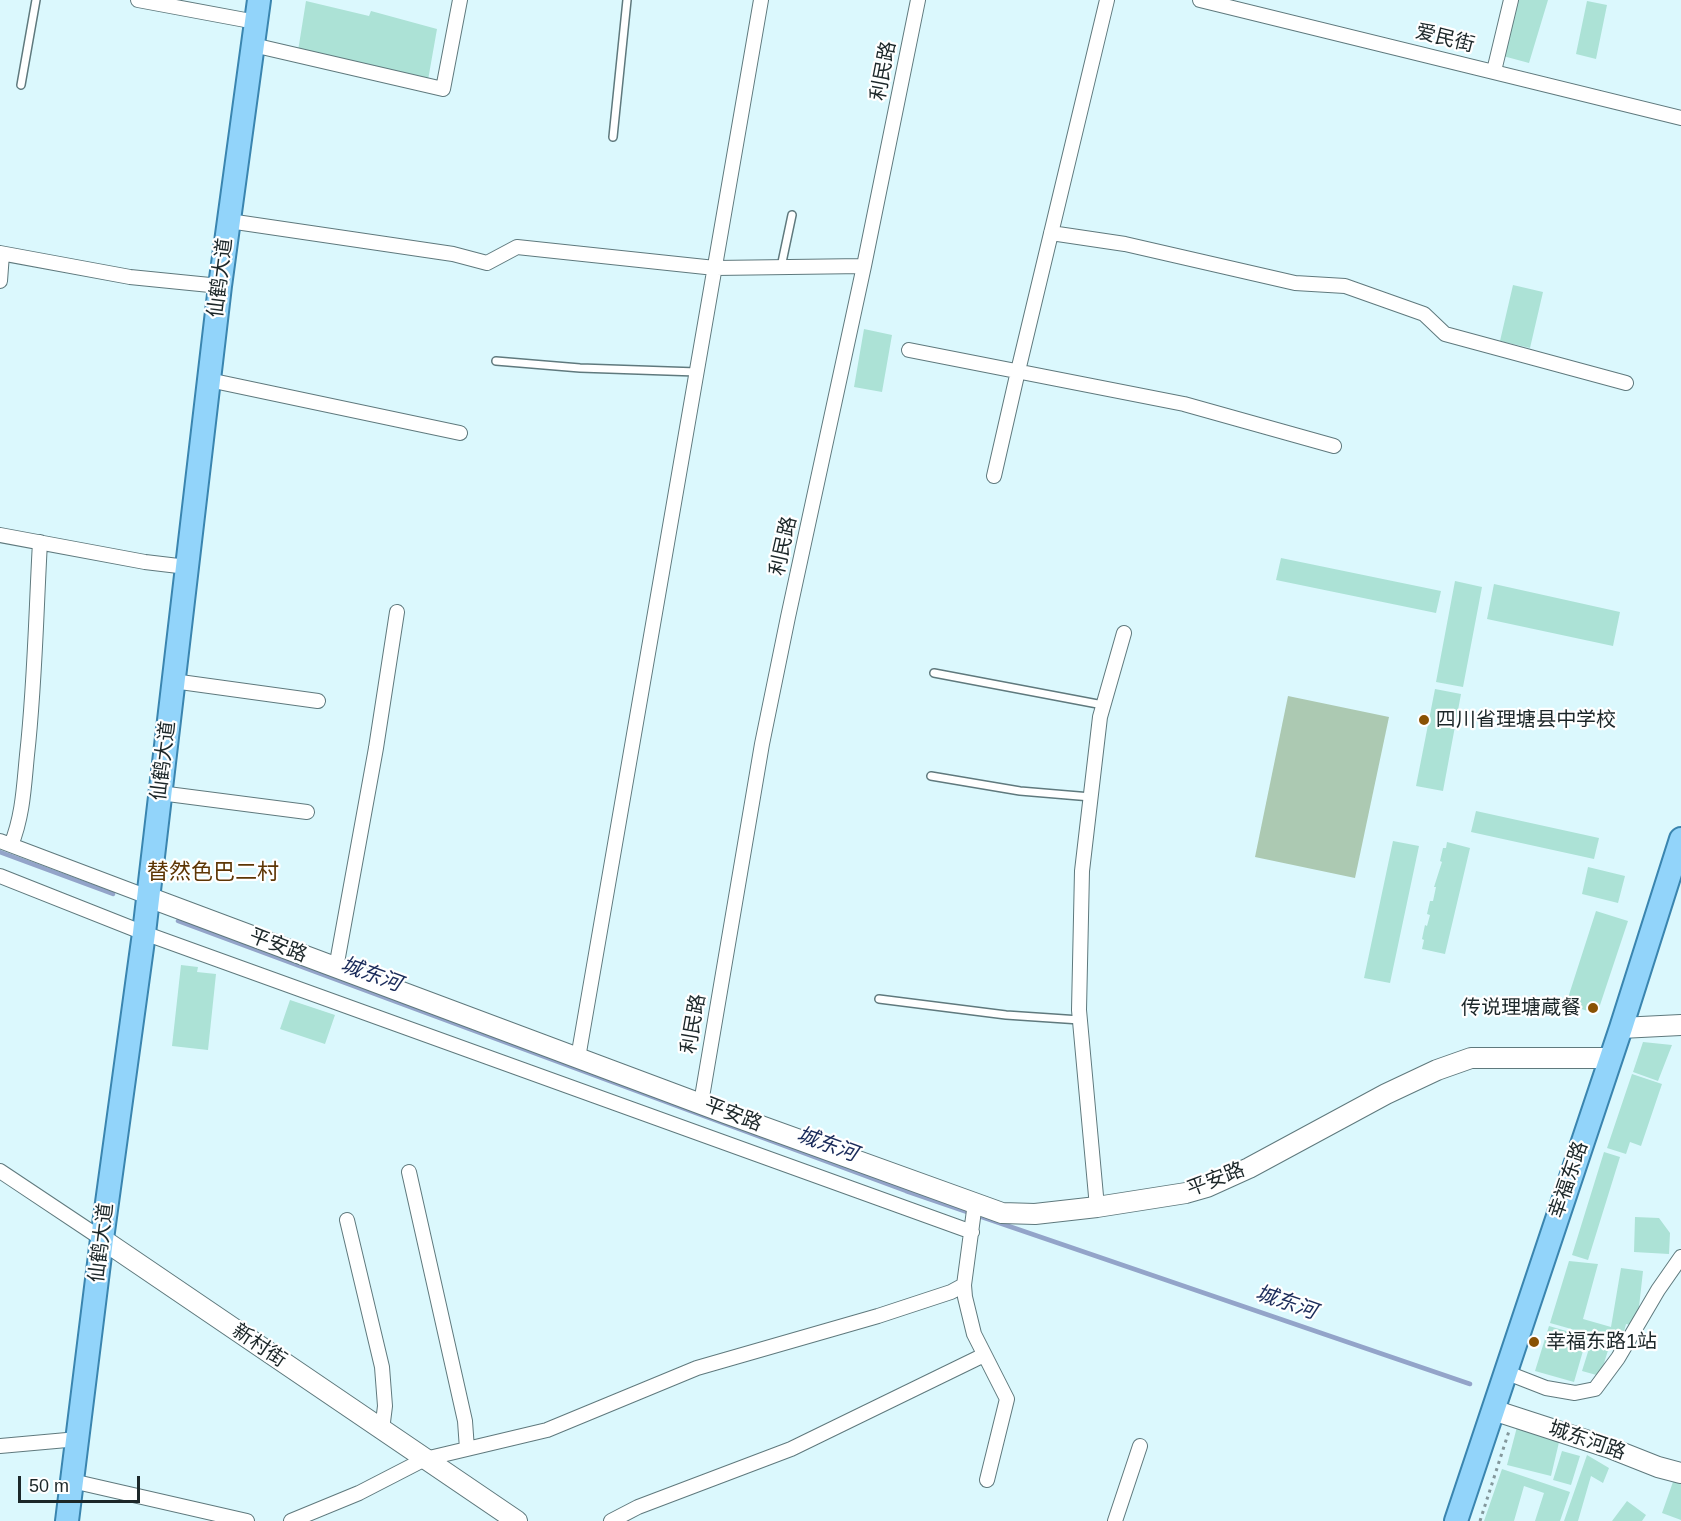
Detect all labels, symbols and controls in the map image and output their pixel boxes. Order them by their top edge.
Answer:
street label: 爱民街 [1413,20,1477,58]
street label: 利民路 [866,39,902,103]
street label: 仙鹤大道 [204,237,238,319]
street label: 利民路 [766,514,802,578]
place label: 四川省理塘县中学校 [1436,708,1616,732]
marker: 四川省理塘县中学校 [1417,713,1431,727]
street label: 仙鹤大道 [147,720,181,802]
district label: 替然色巴二村 [147,860,279,886]
street label: 平安路 [246,924,310,968]
water label: 城东河 [337,952,405,998]
street label: 利民路 [677,992,711,1056]
place label: 传说理塘蔵餐 [1461,996,1581,1020]
marker: 传说理塘蔵餐 [1586,1001,1600,1015]
street label: 平安路 [701,1093,765,1137]
water label: 城东河 [793,1122,861,1168]
street label: 幸福东路 [1545,1138,1593,1222]
street label: 平安路 [1184,1158,1248,1202]
street label: 仙鹤大道 [85,1202,119,1284]
water label: 城东河 [1252,1281,1320,1325]
street label: 新村街 [227,1319,291,1373]
place label: 幸福东路1站 [1546,1330,1657,1354]
marker: 幸福东路1站 [1527,1335,1541,1349]
street label: 城东河路 [1545,1417,1629,1465]
scale bar [21,1464,142,1502]
text: 50 m [29,1476,69,1496]

